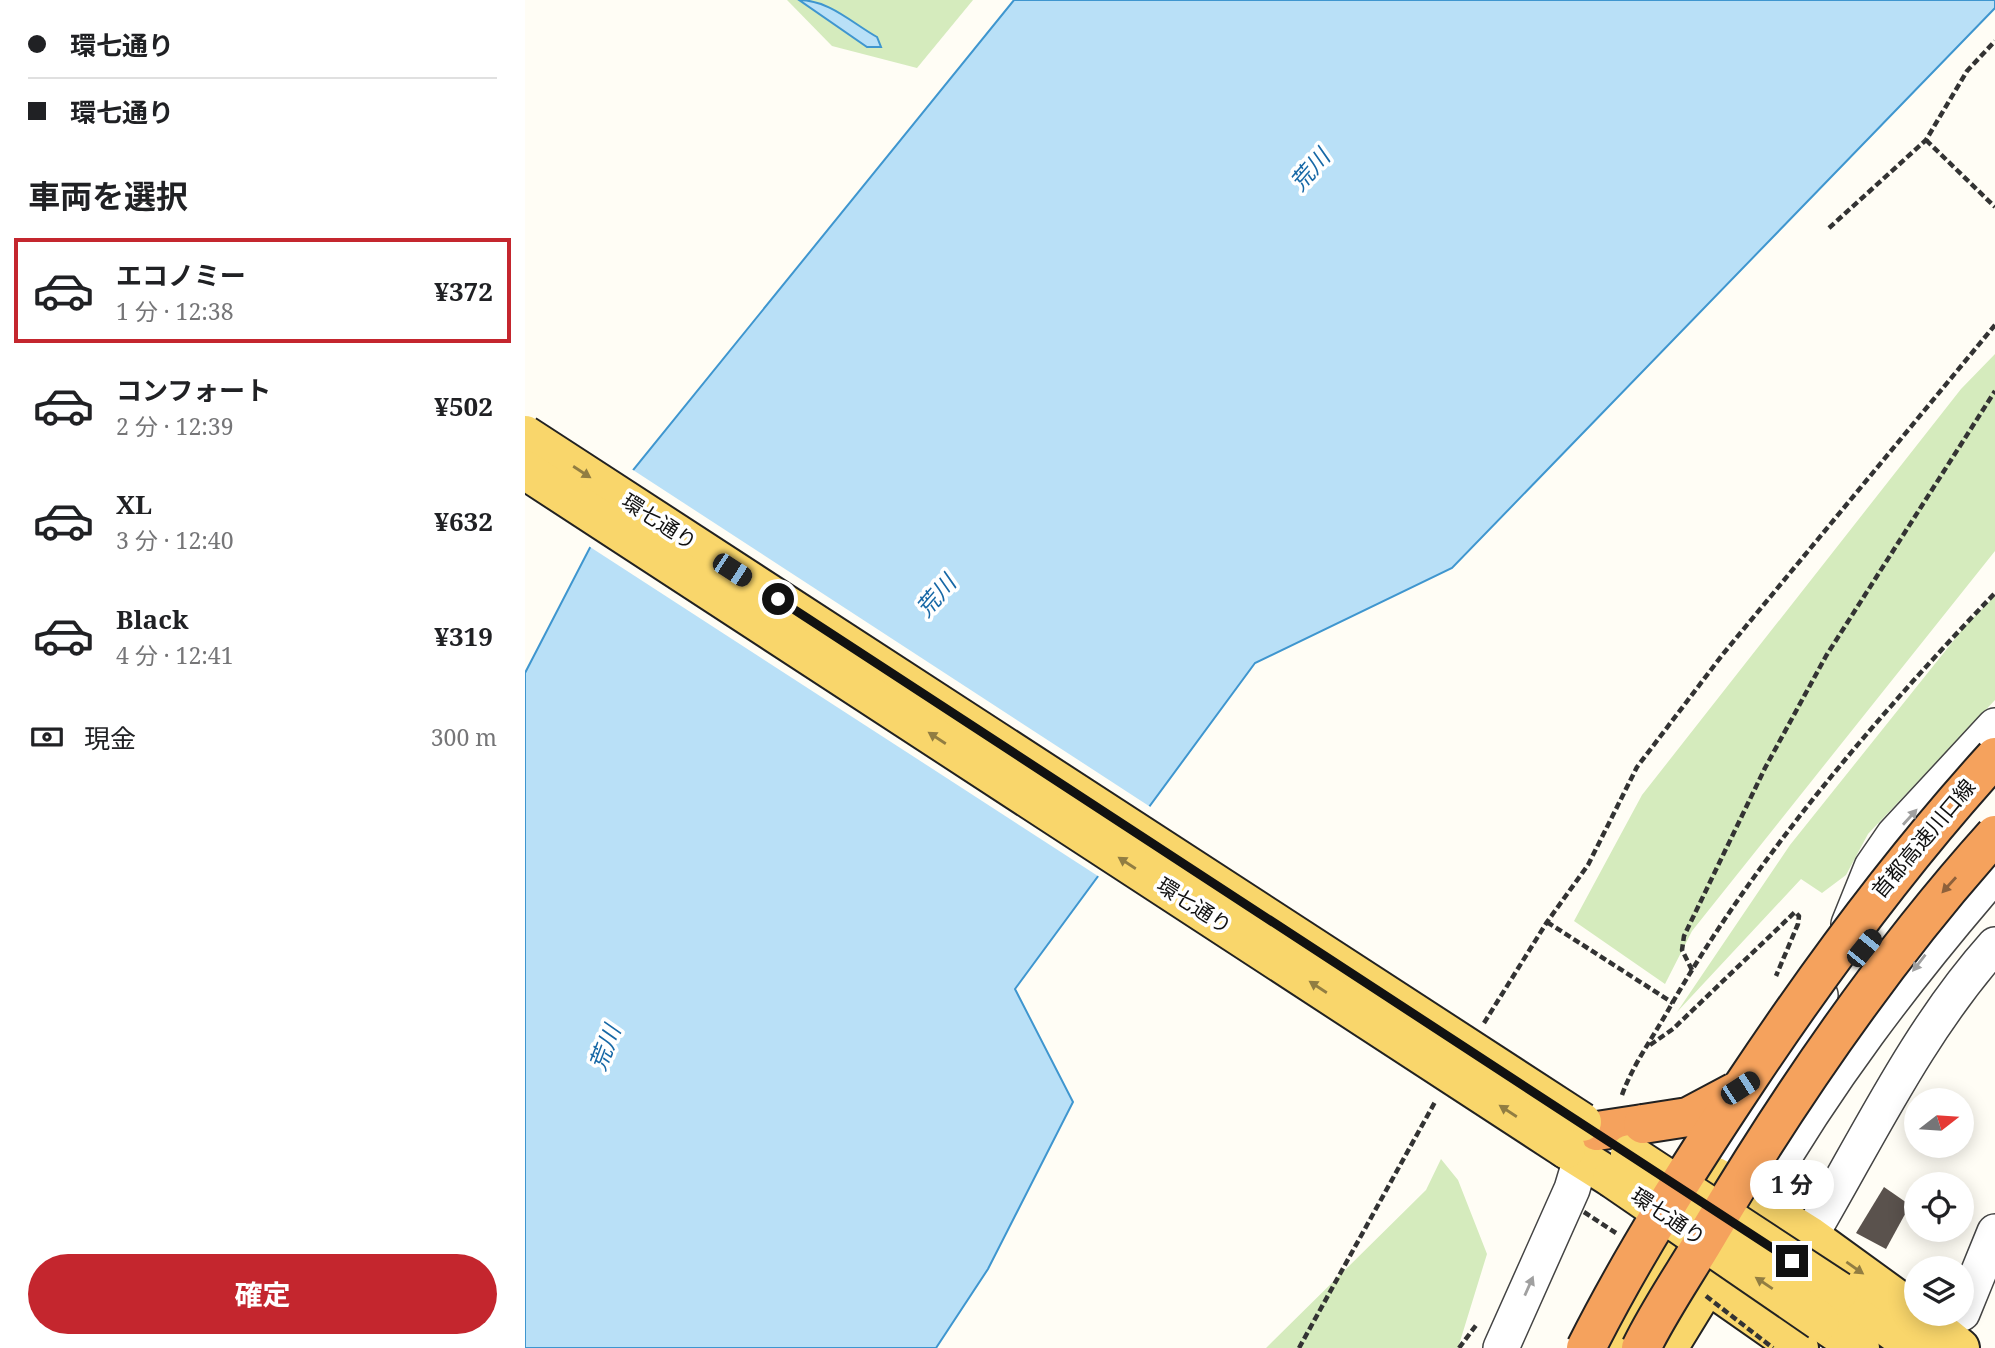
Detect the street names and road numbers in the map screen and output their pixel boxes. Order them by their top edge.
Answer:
street label: 環七通り [617,487,702,556]
street label: 首都高速川口線 [1865,773,1981,904]
street label: 環七通り [1152,871,1237,940]
street label: 環七通り [1626,1181,1711,1251]

